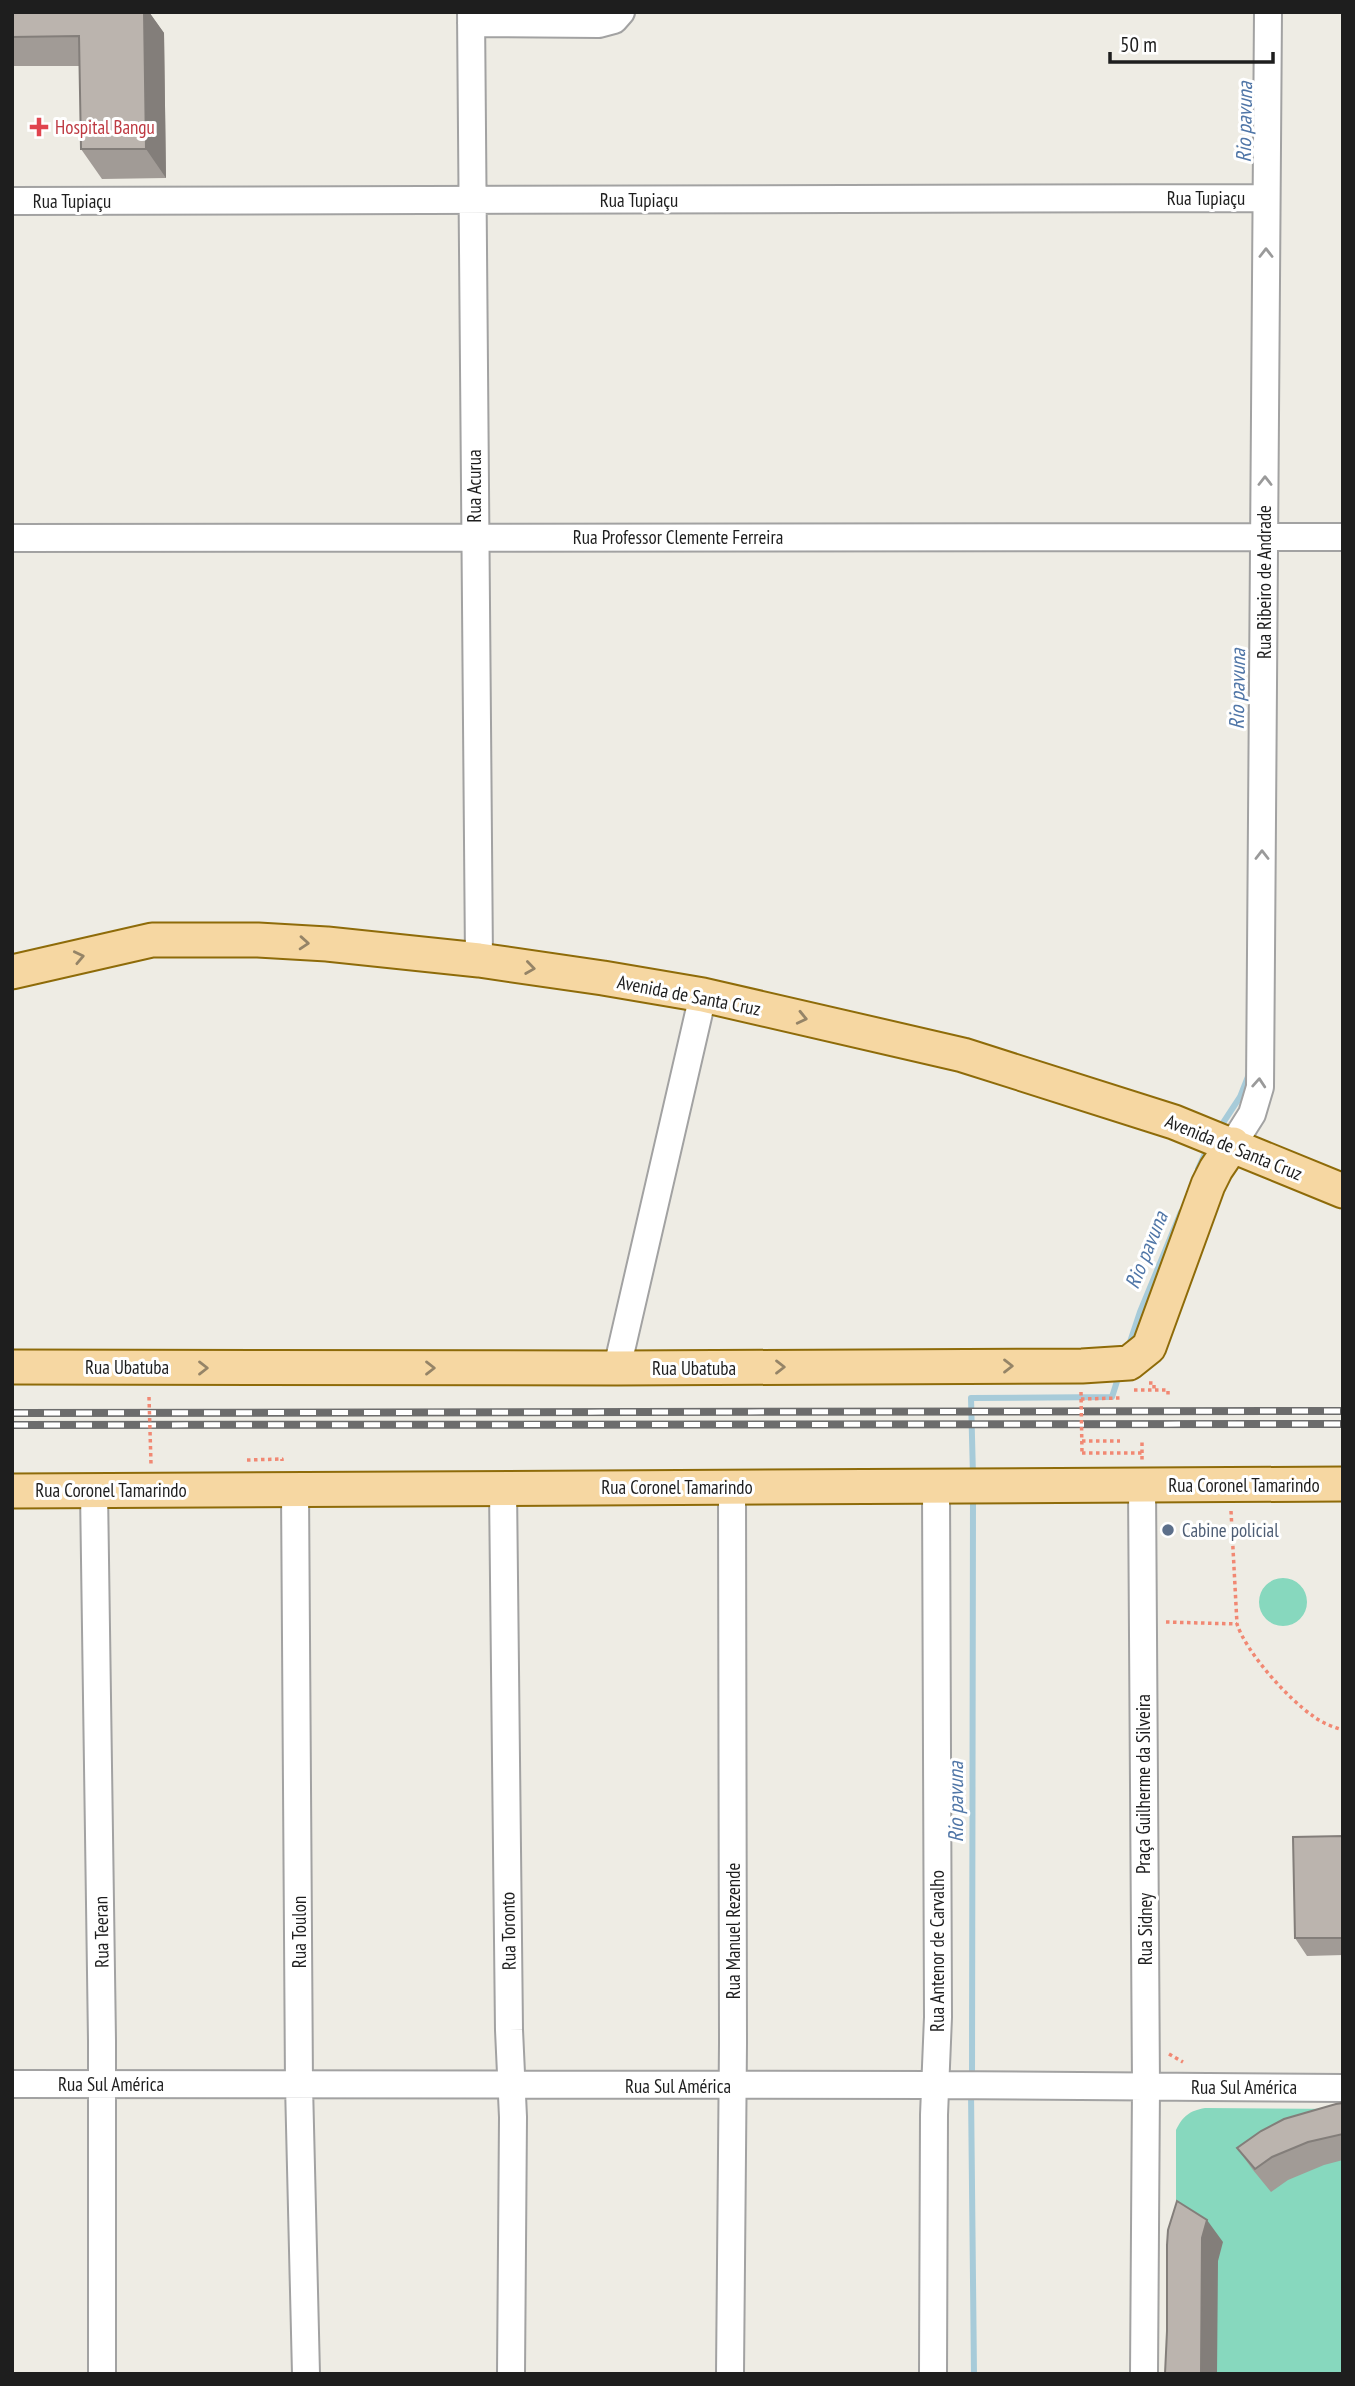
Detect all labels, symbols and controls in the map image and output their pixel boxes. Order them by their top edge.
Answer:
scale bar [1110,21,1273,65]
text: 50 m [1120,31,1157,58]
water label: Rio pavuna [1230,80,1258,163]
place label: Hospital Bangu [55,115,155,139]
marker: Hospital Bangu [29,117,49,137]
street label: Rua Tupiaçu [1167,186,1245,210]
street label: Rua Tupiaçu [600,188,678,212]
street label: Rua Tupiaçu [33,189,111,213]
one-way arrow [1258,248,1274,258]
street label: Rua Acurua [462,449,486,523]
one-way arrow [1257,475,1273,486]
street label: Rua Ribeiro de Andrade [1252,505,1276,659]
street label: Rua Professor Clemente Ferreira [573,525,783,549]
water label: Rio pavuna [1223,647,1251,730]
one-way arrow [1254,850,1270,860]
one-way arrow [299,935,310,950]
one-way arrow [73,950,85,965]
one-way arrow [525,960,536,975]
street label: Avenida de Santa Cruz [615,969,763,1021]
one-way arrow [796,1010,808,1024]
one-way arrow [1251,1077,1266,1088]
street label: Avenida de Santa Cruz [1162,1109,1306,1185]
water label: Rio pavuna [1118,1206,1174,1292]
street label: Rua Ubatuba [85,1355,169,1379]
street label: Rua Ubatuba [652,1356,736,1380]
one-way arrow [1003,1358,1014,1374]
one-way arrow [776,1359,786,1375]
one-way arrow [198,1360,209,1376]
one-way arrow [426,1360,436,1376]
street label: Rua Coronel Tamarindo [1168,1473,1320,1497]
street label: Rua Coronel Tamarindo [601,1475,753,1499]
street label: Rua Coronel Tamarindo [35,1478,187,1502]
place label: Cabine policial [1182,1518,1279,1542]
marker: Cabine policial [1160,1522,1176,1538]
street label: Praça Guilherme da Silveira [1131,1694,1155,1874]
water label: Rio pavuna [942,1760,969,1842]
street label: Rua Manuel Rezende [721,1863,745,1999]
street label: Rua Antenor de Carvalho [925,1870,949,2032]
street label: Rua Toronto [495,1892,521,1970]
street label: Rua Sidney [1133,1892,1157,1965]
street label: Rua Teeran [88,1896,114,1968]
street label: Rua Toulon [287,1896,311,1968]
street label: Rua Sul América [58,2072,164,2096]
street label: Rua Sul América [625,2074,731,2098]
street label: Rua Sul América [1191,2075,1297,2099]

